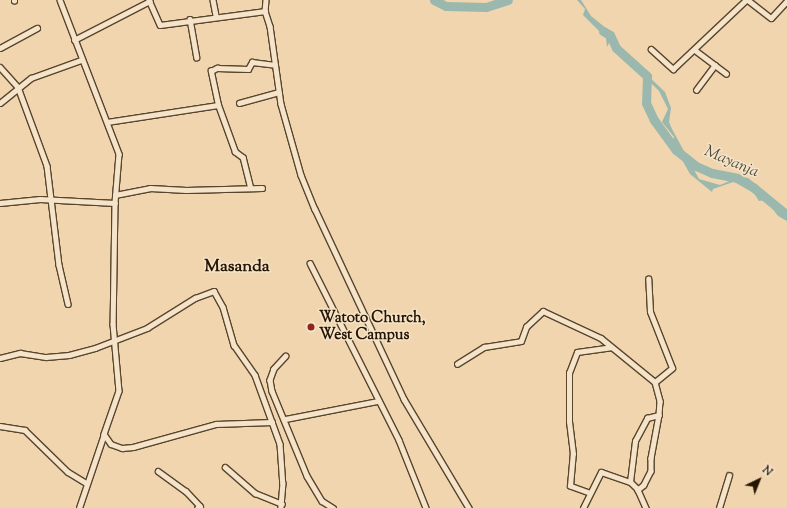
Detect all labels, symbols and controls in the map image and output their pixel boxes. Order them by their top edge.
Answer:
water label: Mayanja [701,143,761,183]
district label: Masanda [204,258,270,278]
place label: Watoto Church, West Campus [319,309,426,344]
marker: Watoto Church, West Campus [306,322,316,332]
north arrow [739,460,779,500]
text: N [759,462,776,480]

